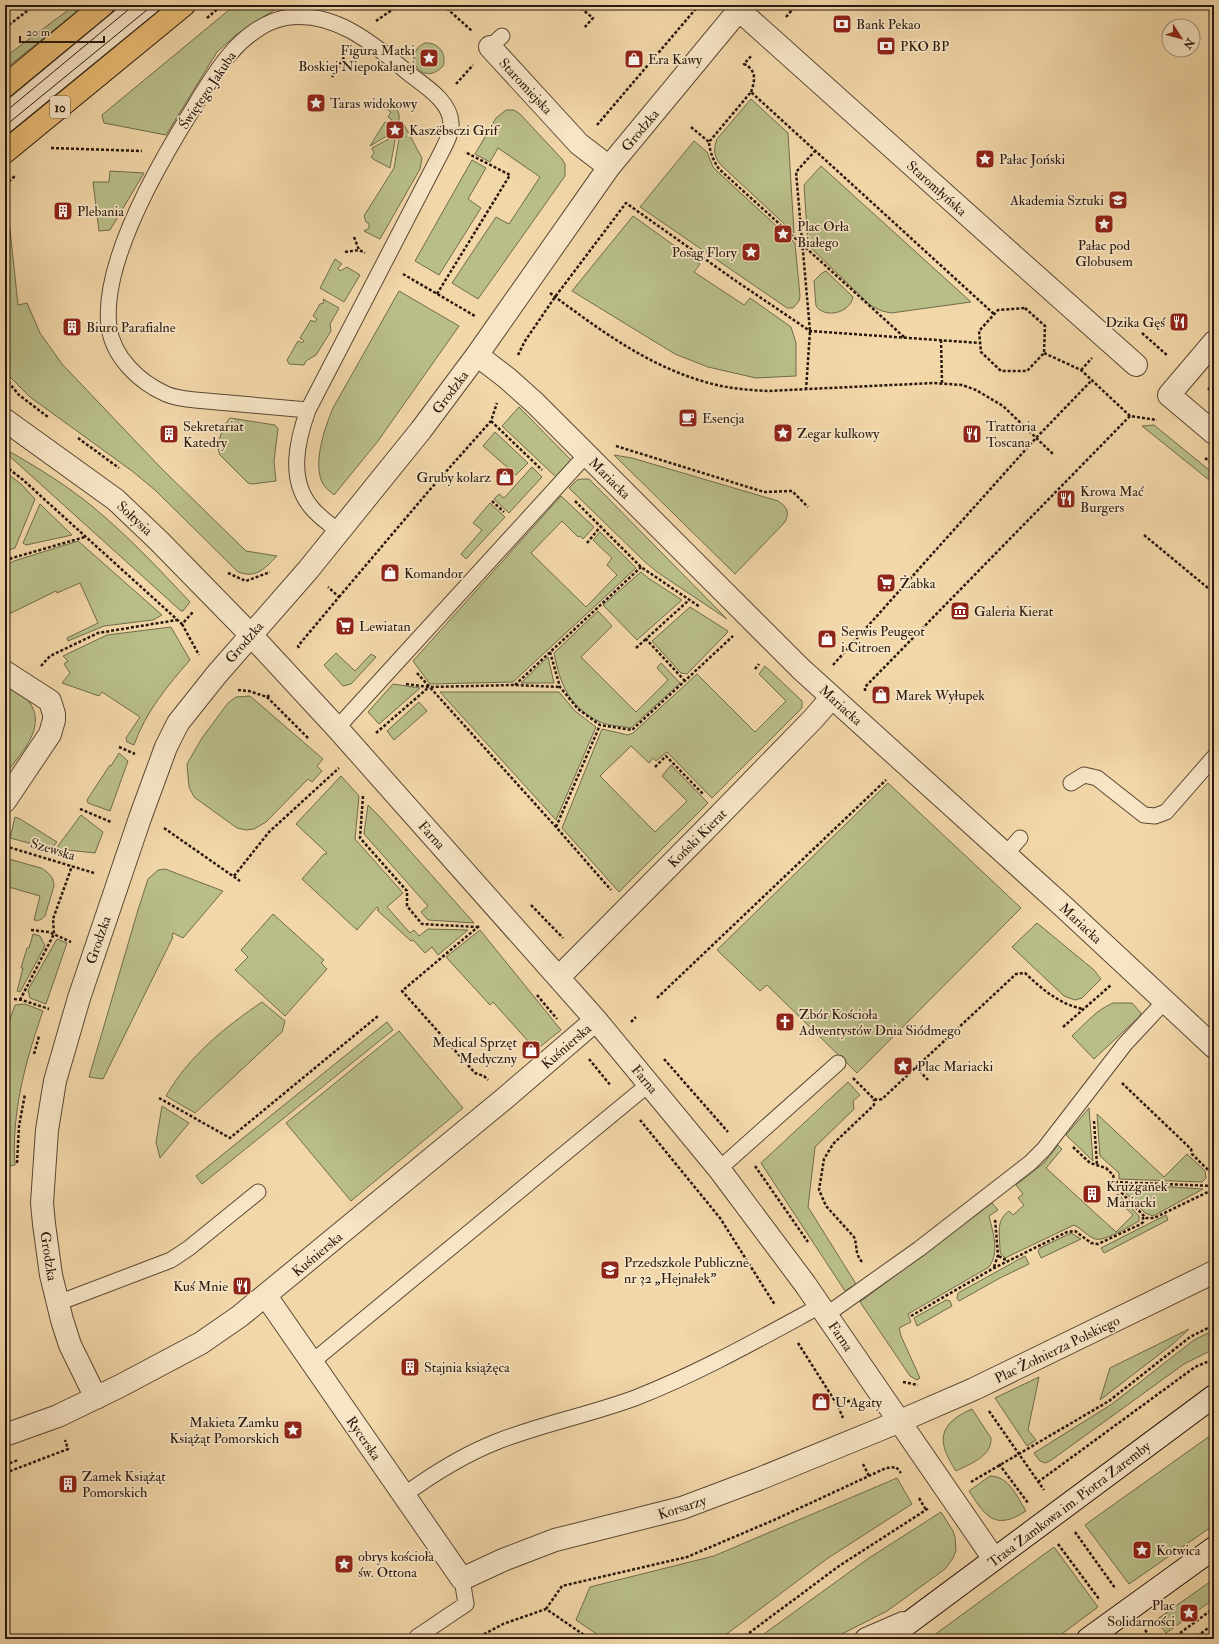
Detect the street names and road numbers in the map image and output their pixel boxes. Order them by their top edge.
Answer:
street label: Świętego Jakuba [175,48,240,132]
street label: Staromiejska [495,55,556,118]
road number: 10 [50,96,70,118]
street label: Grodzka [618,106,663,155]
street label: Staromłyńska [902,157,970,221]
street label: Grodzka [429,367,472,417]
street label: Mariacka [585,454,634,503]
street label: Sołtysia [112,498,156,540]
street label: Grodzka [222,618,267,667]
street label: Mariacka [816,682,866,729]
street label: Koński Kierat [664,805,731,871]
street label: Farna [414,818,449,853]
street label: Szewska [28,835,78,864]
street label: Mariacka [1056,899,1106,947]
street label: Grodzka [82,914,115,966]
street label: Kuśnierska [538,1020,595,1073]
street label: Farna [628,1061,662,1097]
street label: Kuśnierska [289,1228,346,1280]
street label: Grodzka [36,1230,61,1282]
street label: Plac Żołnierza Polskiego [992,1312,1123,1387]
street label: Farna [824,1318,857,1355]
street label: Rycerska [342,1413,385,1464]
street label: Trasa Zamkowa im. Piotra Zaremby [985,1437,1155,1572]
street label: Korsarzy [656,1491,710,1524]

